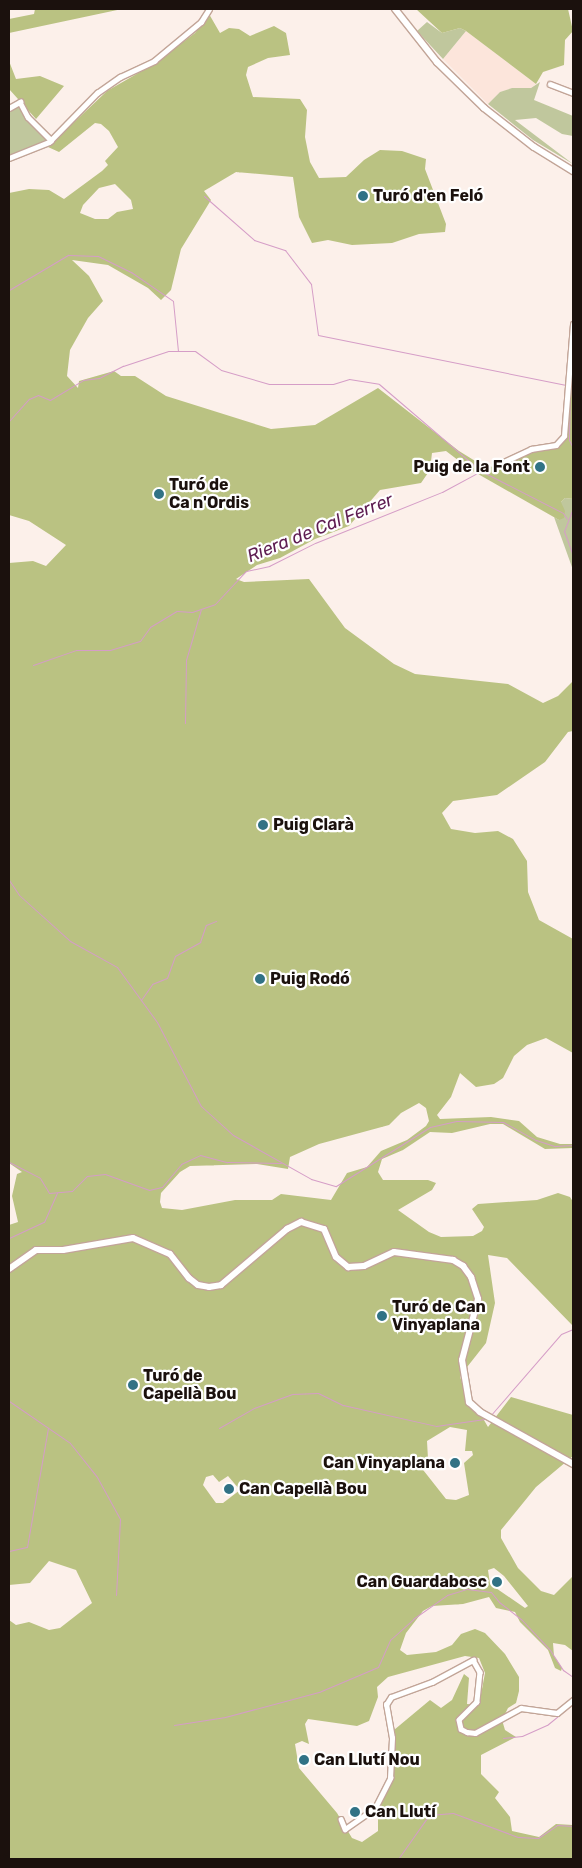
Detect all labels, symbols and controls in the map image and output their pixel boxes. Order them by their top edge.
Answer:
place label: Turó d'en Feló [373,186,483,206]
marker: Turó d'en Feló [357,190,369,202]
place label: Puig de la Font [413,457,530,477]
marker: Puig de la Font [534,461,546,473]
place label: Turó de Ca n'Ordis [169,475,249,513]
marker: Turó de Ca n'Ordis [153,488,165,500]
water label: Riera de Cal Ferrer [244,489,396,567]
place label: Puig Clarà [273,815,354,835]
marker: Puig Clarà [257,819,269,831]
place label: Puig Rodó [270,969,350,989]
marker: Puig Rodó [254,973,266,985]
place label: Turó de Can Vinyaplana [392,1297,486,1335]
marker: Turó de Can Vinyaplana [376,1310,388,1322]
place label: Turó de Capellà Bou [143,1366,237,1404]
marker: Turó de Capellà Bou [127,1379,139,1391]
place label: Can Vinyaplana [323,1453,445,1473]
marker: Can Vinyaplana [449,1457,461,1469]
place label: Can Capellà Bou [239,1479,367,1499]
marker: Can Capellà Bou [223,1483,235,1495]
place label: Can Guardabosc [357,1572,487,1592]
marker: Can Guardabosc [491,1576,503,1588]
place label: Can Llutí Nou [314,1750,420,1770]
marker: Can Llutí Nou [298,1754,310,1766]
place label: Can Llutí [365,1802,436,1822]
marker: Can Llutí [349,1806,361,1818]

